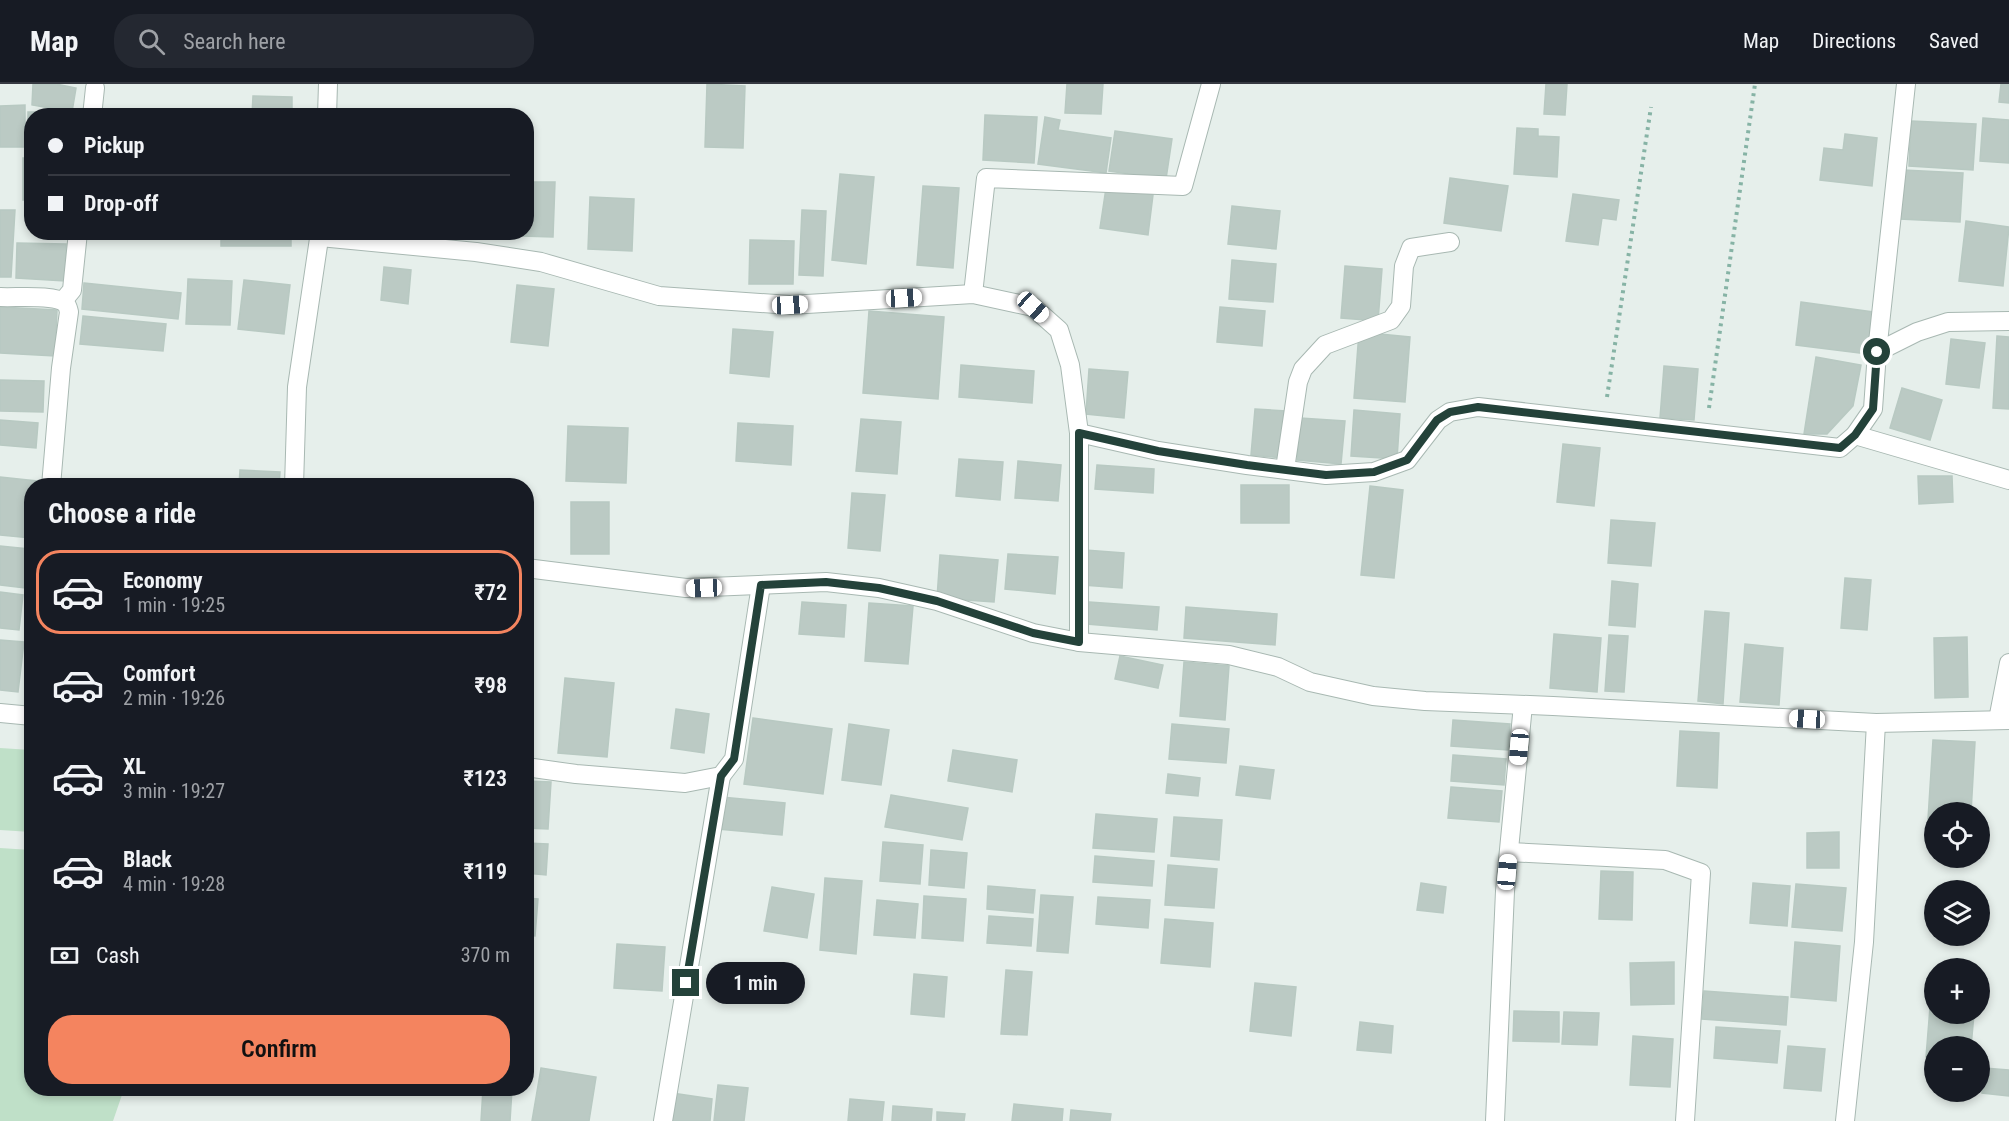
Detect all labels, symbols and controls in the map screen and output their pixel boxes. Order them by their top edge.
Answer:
search box [114,14,534,68]
text: Map [30,25,78,58]
icon: search [135,25,168,58]
text: Search here [183,29,286,54]
text: Map [1743,29,1779,53]
text: Directions [1812,29,1896,53]
text: Saved [1929,29,1979,53]
text: Pickup [84,133,144,158]
text: Drop-off [84,191,158,216]
car [886,288,922,308]
car [1014,288,1052,326]
car [772,295,808,315]
route start [1863,338,1890,365]
text: Choose a ride [48,498,196,530]
icon: car [51,565,105,619]
text: Economy [123,568,203,593]
car [686,578,722,598]
text: ₹72 [475,580,507,605]
text: 1 min · 19:25 [123,593,225,617]
icon: car [51,658,105,712]
text: Comfort [123,661,196,686]
text: ₹98 [475,673,507,698]
text: 2 min · 19:26 [123,686,225,710]
car [1789,709,1825,729]
car [1508,728,1530,766]
icon: car [51,751,105,805]
text: XL [123,754,146,779]
text: ₹123 [463,766,507,791]
text: 3 min · 19:27 [123,779,225,803]
map controls [1924,802,1990,1102]
button: locate [1924,802,1990,868]
icon: car [51,844,105,898]
text: Black [123,847,172,872]
car [1496,853,1518,891]
text: ₹119 [463,859,507,884]
text: 4 min · 19:28 [123,872,225,896]
button: layers [1924,880,1990,946]
icon: cash [48,939,81,972]
text: Cash [96,943,140,968]
text: 370 m [461,943,510,967]
button: + [1924,958,1990,1024]
callout: 1 min [707,962,806,1004]
route end [672,969,699,996]
text: 1 min [733,971,778,995]
button: Confirm [48,1015,510,1084]
button: − [1924,1036,1990,1102]

